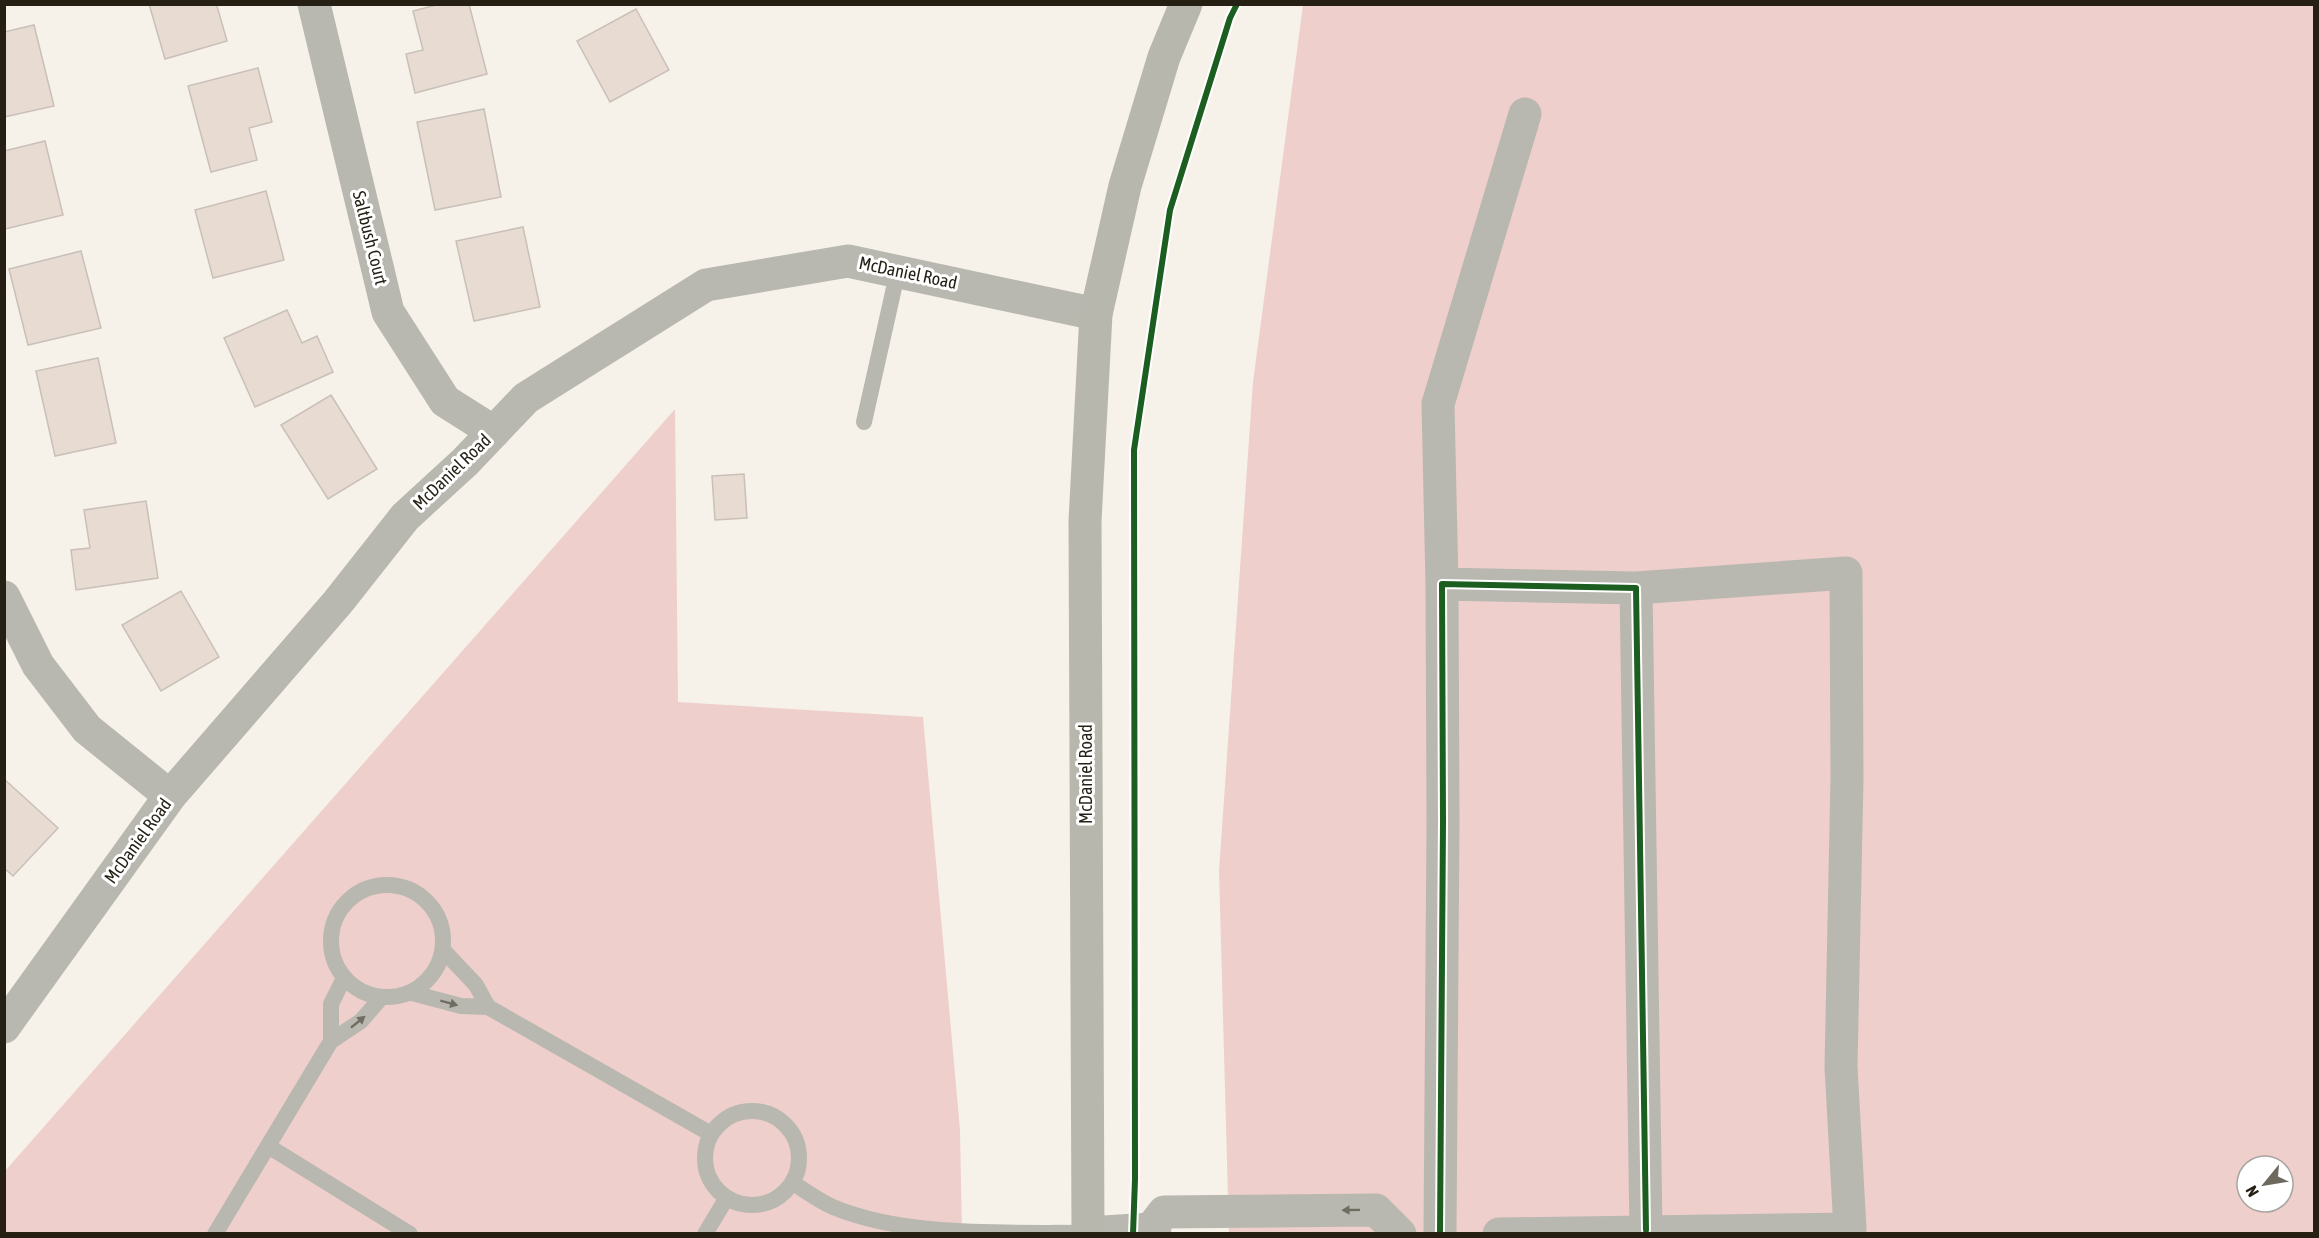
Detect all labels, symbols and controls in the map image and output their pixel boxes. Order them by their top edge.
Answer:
street label: Saltbush Court [349,189,392,287]
street label: McDaniel Road [857,252,959,293]
street label: McDaniel Road [408,429,495,514]
street label: McDaniel Road [1075,724,1096,824]
street label: McDaniel Road [100,794,175,887]
one-way arrow [440,998,459,1008]
one-way arrow [350,1015,366,1028]
north arrow [2235,1154,2295,1214]
text: N [2242,1183,2262,1200]
one-way arrow [1341,1205,1360,1215]

